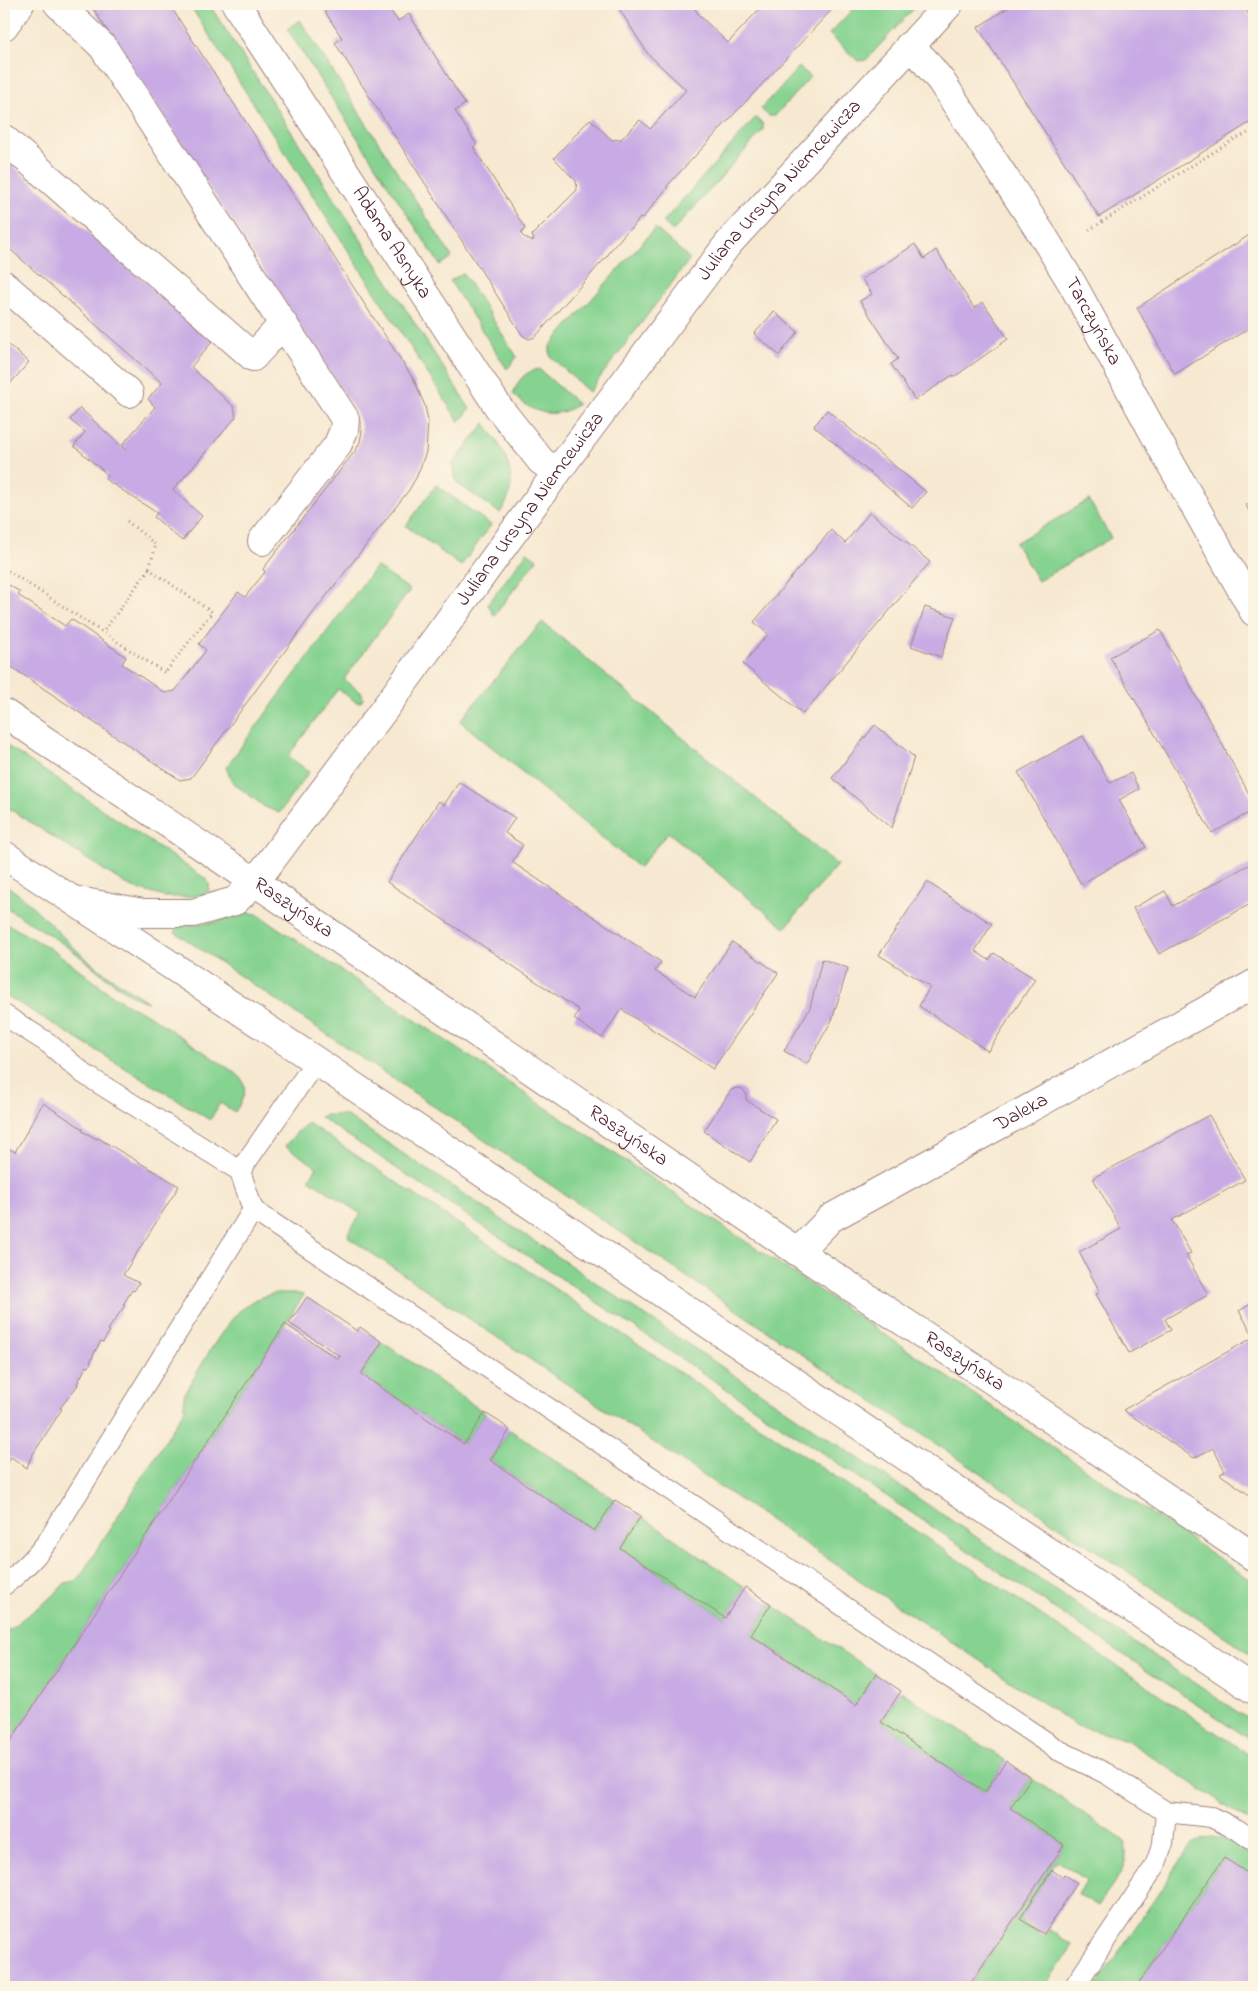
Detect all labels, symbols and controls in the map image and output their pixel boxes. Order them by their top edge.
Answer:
street label: Juliana Ursyna Niemcewicza [691,93,869,287]
street label: Adama Asnyka [344,181,439,305]
street label: Tarczyńska [1057,272,1129,371]
street label: Juliana Ursyna Niemcewicza [449,406,611,612]
street label: Raszyńska [247,870,339,946]
street label: Daleka [988,1086,1054,1140]
street label: Raszyńska [582,1099,674,1174]
street label: Raszyńska [918,1325,1010,1399]

